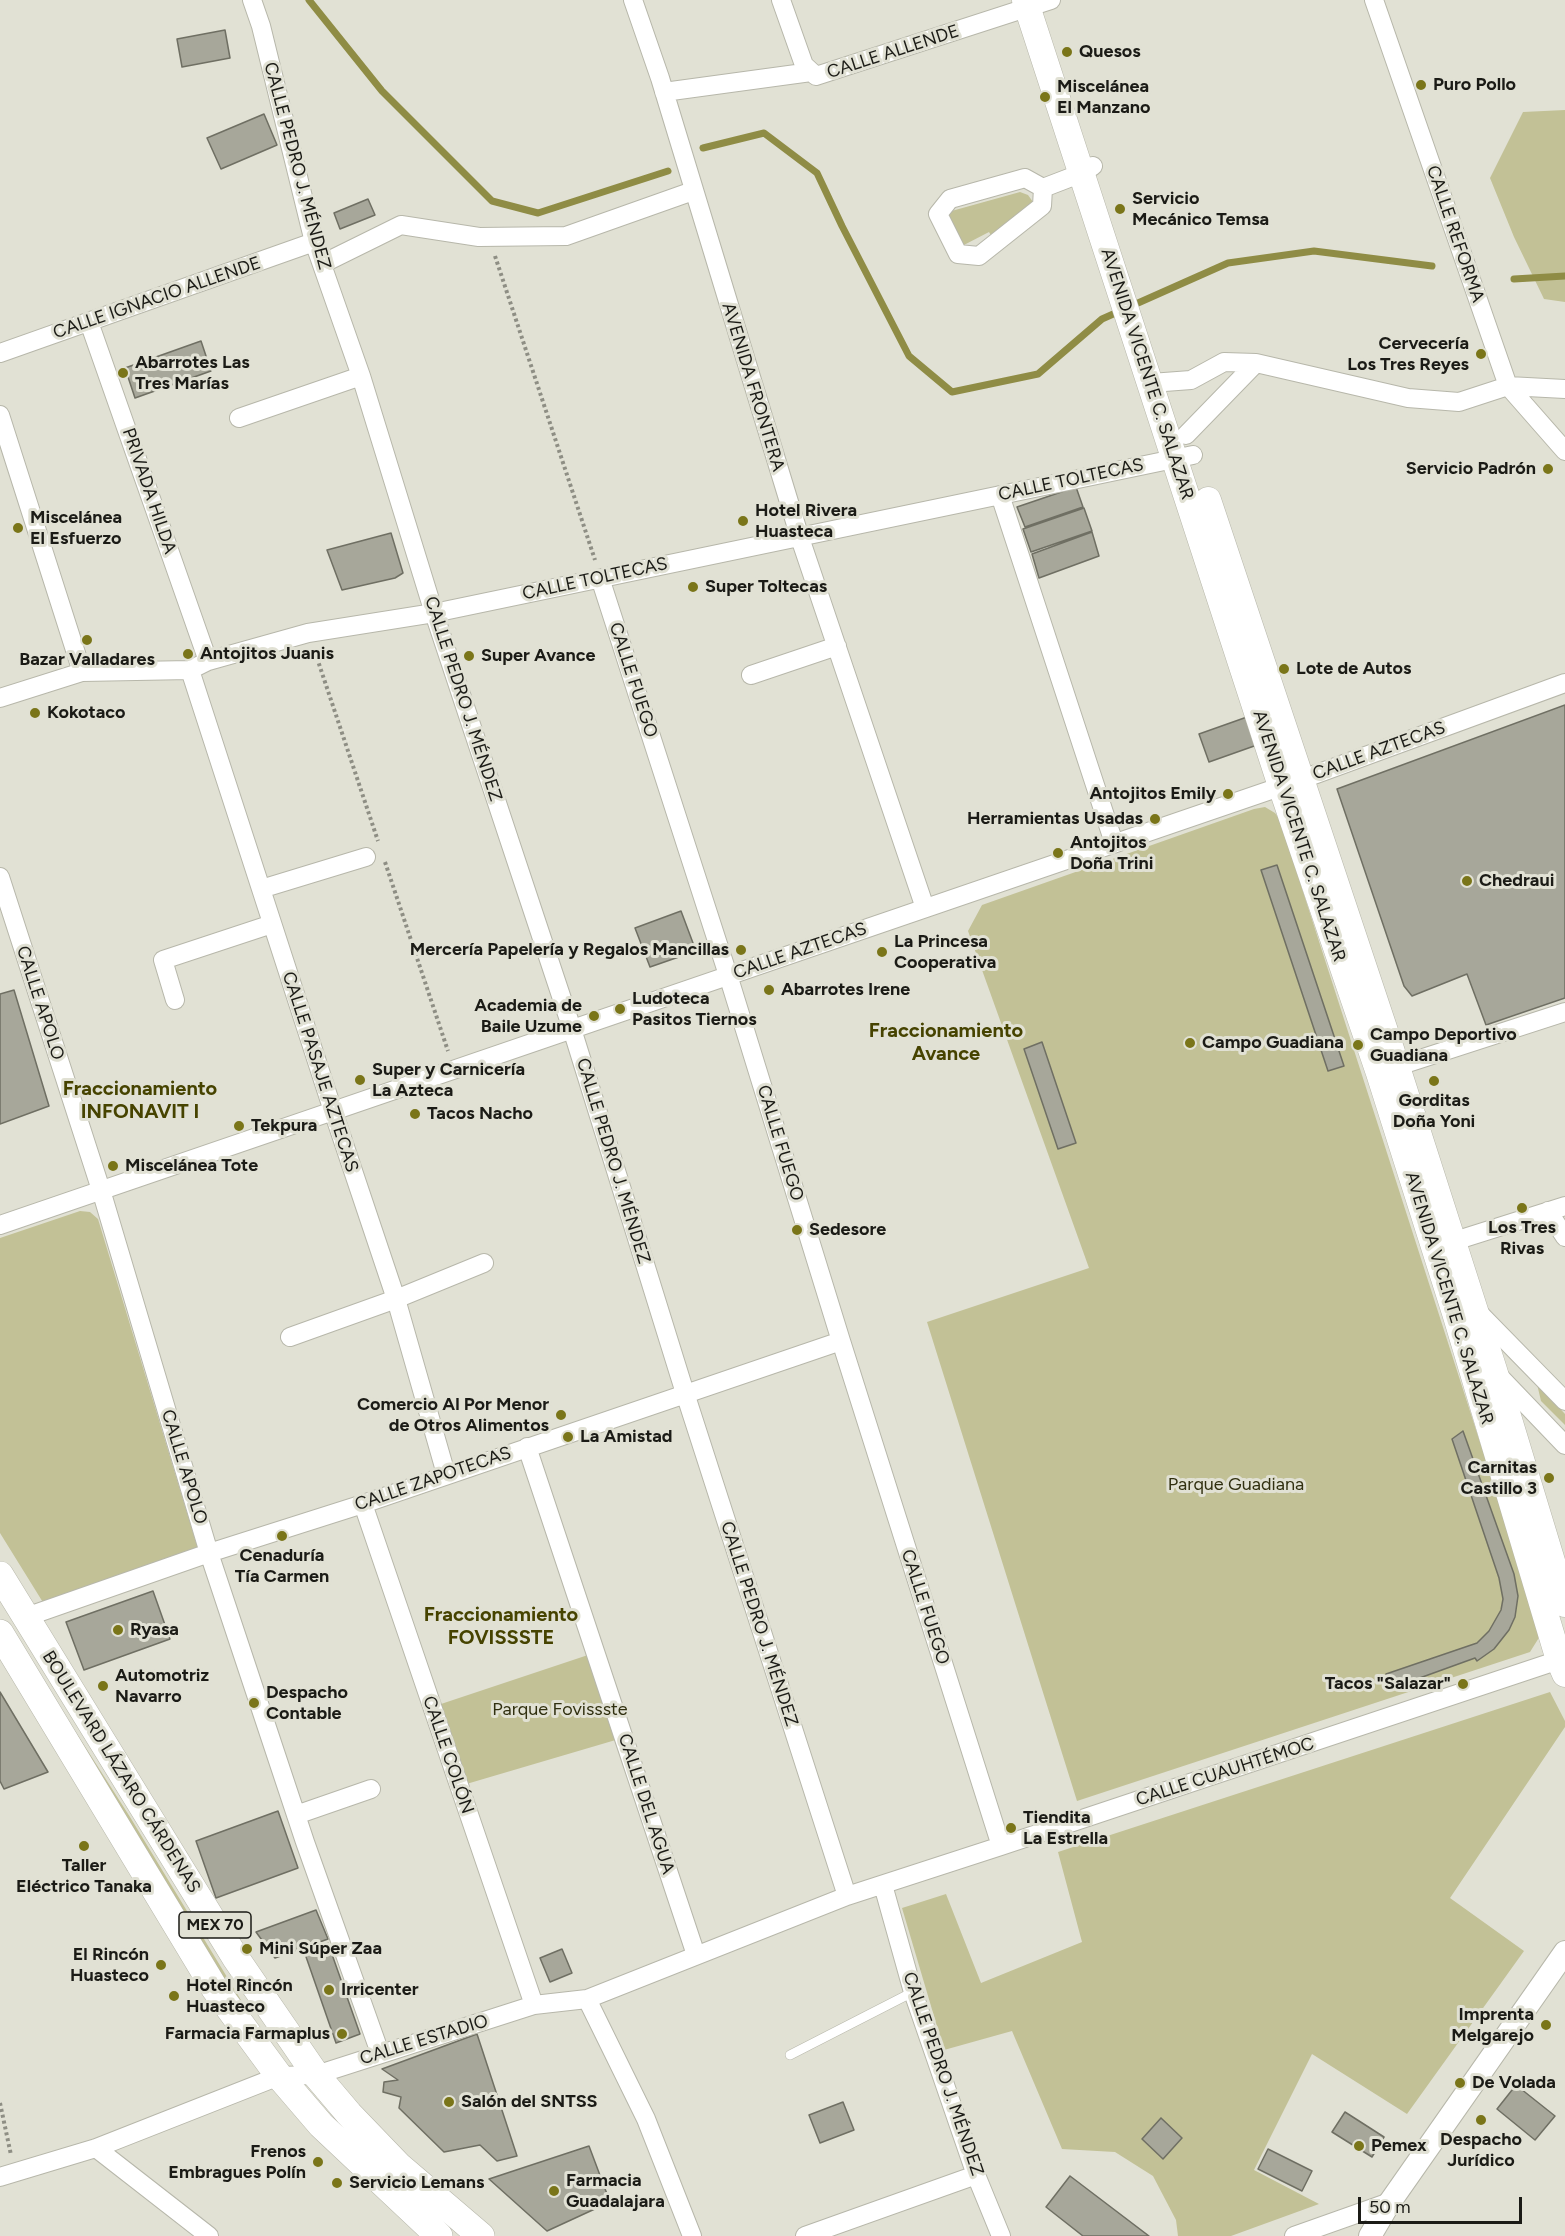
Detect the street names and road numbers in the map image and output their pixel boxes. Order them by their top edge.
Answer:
street label: CALLE ALLENDE [824,20,962,84]
street label: CALLE PEDRO J. MÉNDEZ [259,60,335,272]
street label: CALLE REFORMA [1421,163,1489,305]
street label: AVENIDA VICENTE C. SALAZAR [1096,245,1198,503]
street label: CALLE IGNACIO ALLENDE [50,252,264,344]
street label: AVENIDA FRONTERA [717,300,789,474]
street label: PRIVADA HILDA [117,425,181,557]
street label: CALLE TOLTECAS [997,454,1145,506]
street label: CALLE TOLTECAS [521,553,669,605]
street label: CALLE PEDRO J. MÉNDEZ [420,594,506,804]
street label: CALLE FUEGO [604,620,662,740]
street label: AVENIDA VICENTE C. SALAZAR [1248,707,1350,965]
street label: CALLE AZTECAS [1310,717,1448,785]
street label: CALLE AZTECAS [731,918,869,984]
street label: CALLE APOLO [11,943,69,1063]
street label: CALLE PASAJE AZTECAS [277,969,363,1175]
street label: CALLE PEDRO J. MÉNDEZ [571,1056,655,1266]
street label: CALLE FUEGO [752,1083,808,1203]
street label: AVENIDA VICENTE C. SALAZAR [1400,1169,1498,1427]
street label: CALLE APOLO [156,1407,212,1527]
street label: CALLE ZAPOTECAS [352,1442,514,1516]
street label: CALLE PEDRO J. MÉNDEZ [716,1519,802,1729]
street label: CALLE FUEGO [896,1547,954,1667]
street label: BOULEVARD LÁZARO CÁRDENAS [37,1647,205,1897]
street label: CALLE COLÓN [418,1693,478,1817]
street label: CALLE DEL AGUA [613,1731,679,1877]
street label: CALLE CUAUHTÉMOC [1133,1733,1317,1811]
road number: MEX 70 [179,1912,251,1938]
street label: CALLE PEDRO J. MÉNDEZ [898,1969,988,2179]
street label: CALLE ESTADIO [357,2010,491,2070]

